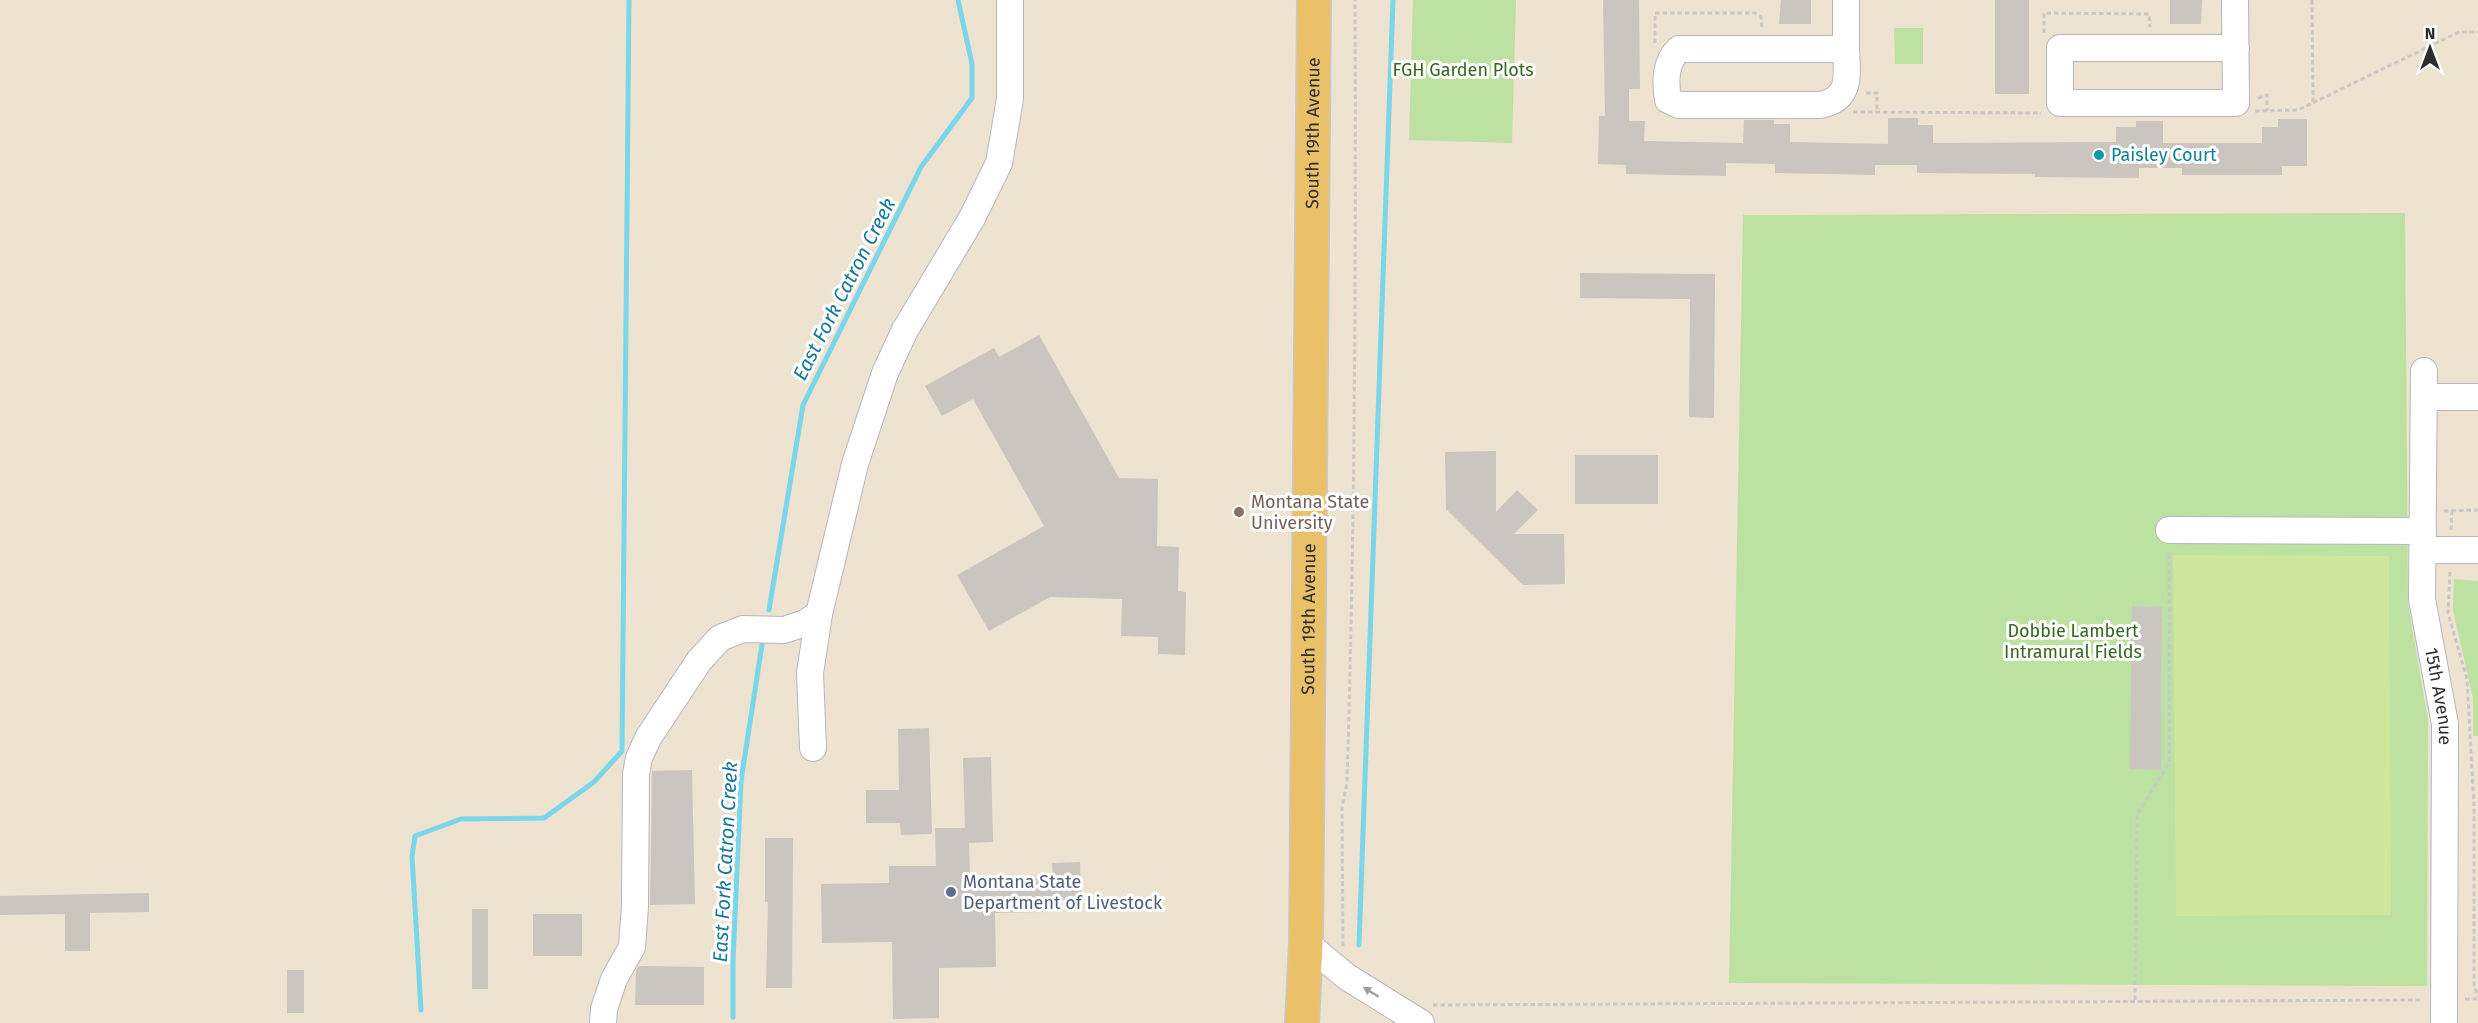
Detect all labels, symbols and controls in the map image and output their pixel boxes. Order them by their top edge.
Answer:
north arrow [2400,18,2460,78]
text: N [2425,24,2435,43]
street label: South 19th Avenue [1301,57,1325,209]
park label: FGH Garden Plots [1392,59,1534,81]
place label: Paisley Court [2111,144,2217,166]
marker: Paisley Court [2092,148,2106,162]
water label: East Fork Catron Creek [788,194,900,384]
place label: Montana State University [1251,491,1369,534]
marker: Montana State University [1232,505,1246,519]
street label: South 19th Avenue [1297,543,1320,695]
park label: Dobbie Lambert Intramural Fields [2004,620,2142,663]
street label: 15th Avenue [2420,646,2456,745]
water label: East Fork Catron Creek [708,761,742,963]
place label: Montana State Department of Livestock [963,871,1163,914]
marker: Montana State Department of Livestock [944,885,958,899]
one-way arrow [1363,987,1379,998]

